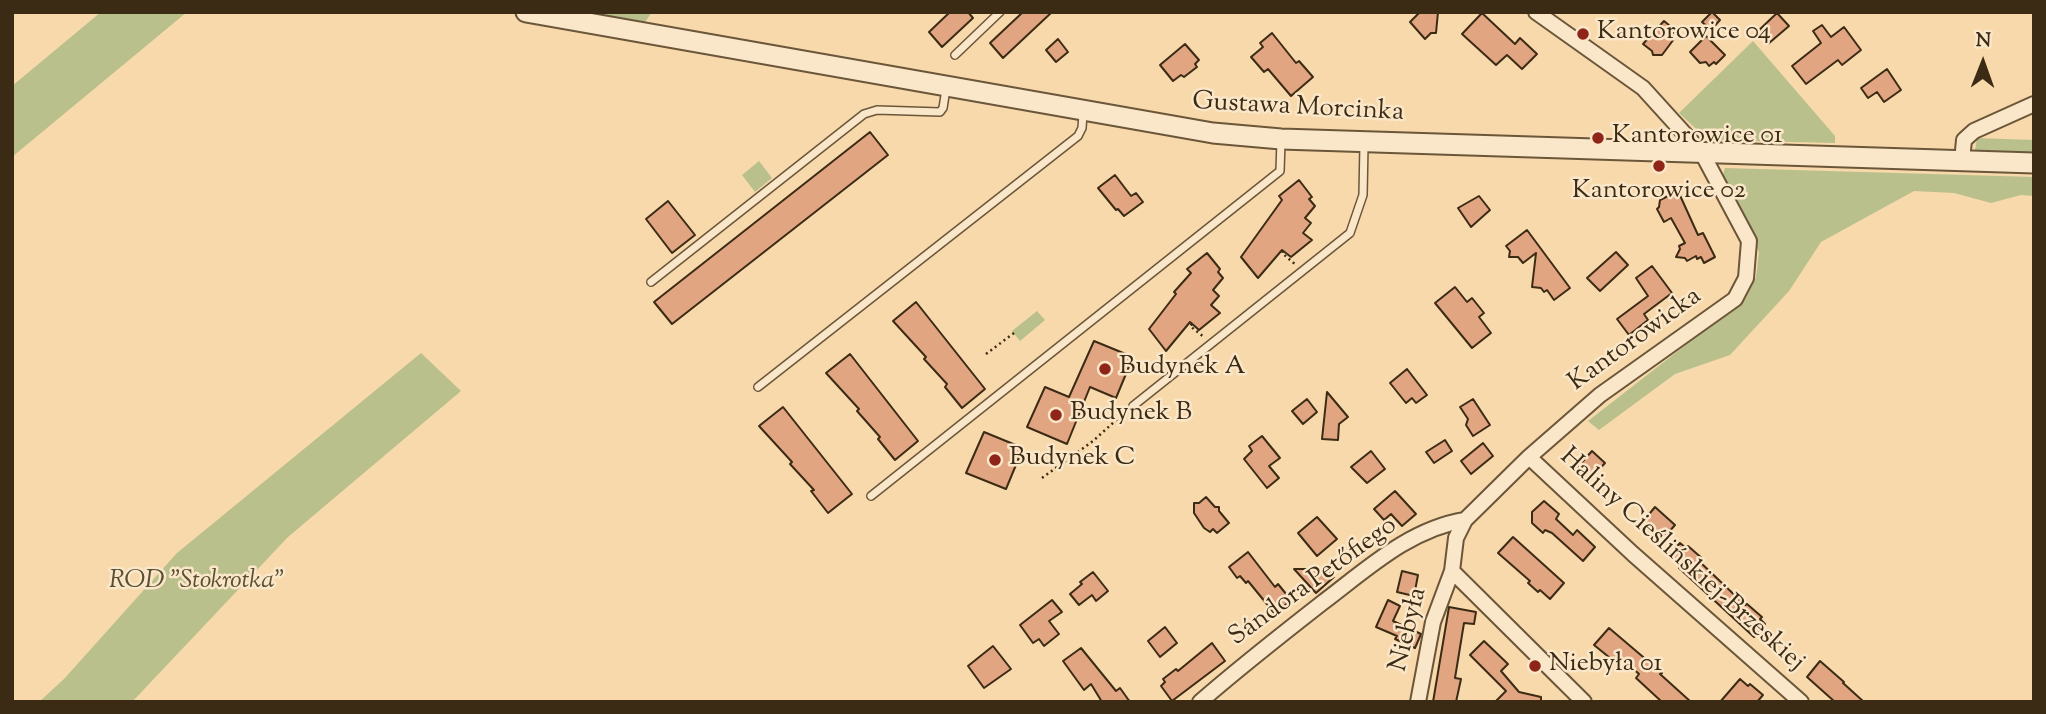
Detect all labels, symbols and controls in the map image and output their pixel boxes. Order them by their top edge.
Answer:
place label: Kantorowice 04 [1597,18,1771,50]
marker: Kantorowice 04 [1575,26,1591,42]
north arrow [1948,28,2018,98]
text: N [1976,28,1991,55]
street label: Gustawa Morcinka [1191,88,1405,130]
place label: Kantorowice 01 [1612,122,1783,154]
marker: Kantorowice 01 [1590,130,1606,146]
marker: Kantorowice 02 [1651,158,1667,174]
place label: Kantorowice 02 [1572,177,1746,209]
street label: Kantorowicka [1563,282,1709,400]
place label: Budynek A [1119,353,1246,385]
marker: Budynek A [1097,361,1113,377]
place label: Budynek B [1070,399,1192,431]
marker: Budynek B [1048,407,1064,423]
street label: Haliny Cieślińskiej-Brzeskiej [1552,443,1810,679]
place label: Budynek C [1009,444,1136,476]
marker: Budynek C [987,452,1003,468]
street label: Sándora Petőfiego [1224,512,1404,654]
park label: ROD "Stokrotka" [109,567,285,599]
street label: Niebyła [1385,585,1435,675]
place label: Niebyła 01 [1549,650,1662,682]
marker: Niebyła 01 [1527,658,1543,674]

